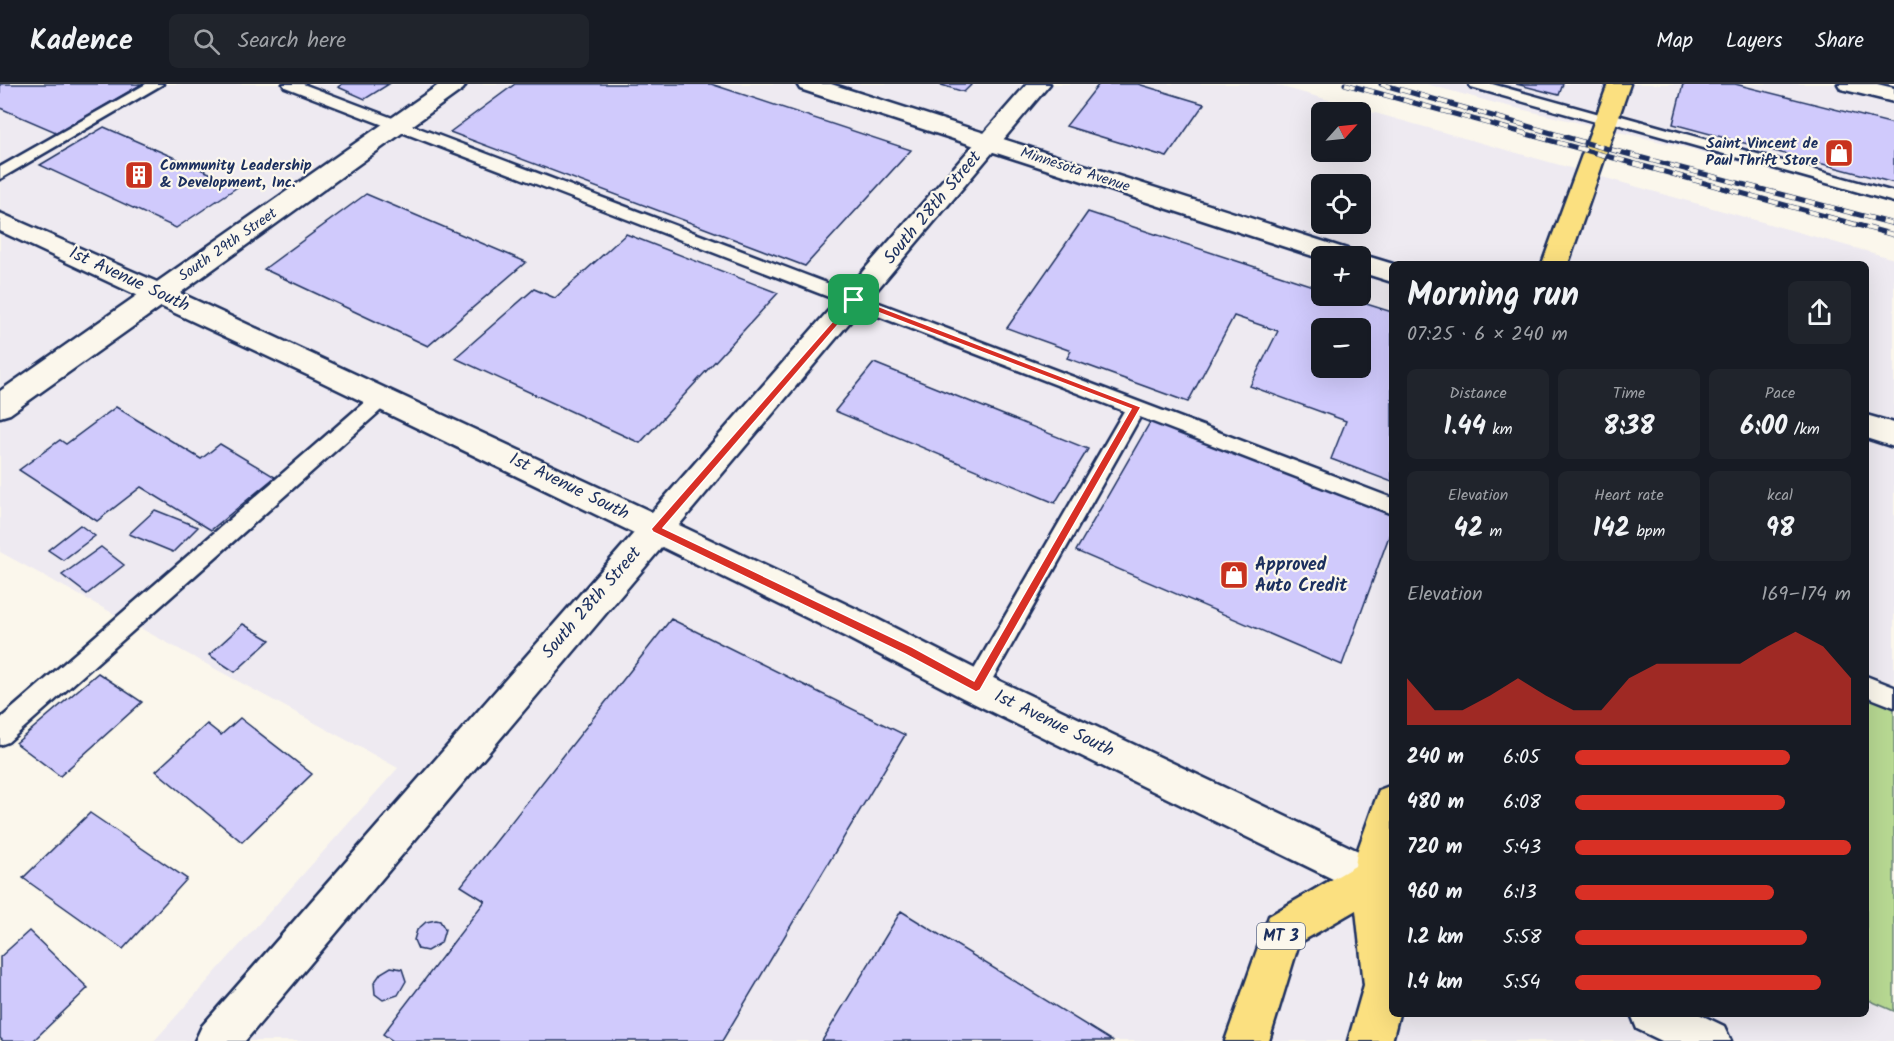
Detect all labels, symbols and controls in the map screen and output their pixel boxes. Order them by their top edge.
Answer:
search box [169,14,589,68]
text: Kadence [30,19,133,64]
text: Search here [238,24,346,59]
icon: search [190,25,223,58]
text: Map [1656,25,1693,58]
text: Layers [1726,25,1782,58]
text: Share [1815,25,1864,58]
north arrow [1311,102,1371,162]
map controls [1311,102,1371,378]
place label: Saint Vincent de Paul Thrift Store [1705,132,1819,173]
shop icon: Saint Vincent de Paul Thrift Store [1823,137,1855,169]
street label: Minnesota Avenue [1017,141,1133,199]
street label: South 28th Street [877,144,990,271]
place label: Community Leadership & Development, Inc. [160,154,312,195]
building icon: Community Leadership & Development, Inc. [123,159,155,191]
button: locate [1311,174,1371,234]
street label: South 29th Street [174,202,282,288]
street label: 1st Avenue South [64,239,194,321]
button: + [1311,246,1371,306]
text: Morning run [1407,270,1579,323]
pin [828,274,879,325]
button: share [1788,281,1851,344]
icon: arrive [837,283,870,316]
button: − [1311,318,1371,378]
text: 07:25 · 6 × 240 m [1407,319,1568,351]
text: Distance [1449,381,1507,406]
text: Time [1613,381,1645,406]
text: Pace [1765,381,1795,406]
text: 1.44 [1443,406,1486,448]
text: 8:38 [1603,406,1655,448]
text: 6:00 [1740,406,1787,448]
text: km [1486,417,1513,442]
text: /km [1787,417,1820,442]
street label: 1st Avenue South [504,445,634,529]
text: Elevation [1448,483,1508,508]
text: Heart rate [1594,483,1664,508]
text: kcal [1767,483,1793,508]
text: 42 [1454,508,1483,550]
text: 142 [1593,508,1630,550]
text: 98 [1766,508,1794,550]
text: m [1483,519,1502,544]
text: bpm [1630,519,1665,544]
street label: South 28th Street [535,540,650,666]
place label: Approved Auto Credit [1255,551,1348,601]
shop icon: Approved Auto Credit [1218,559,1250,591]
text: Elevation [1407,579,1483,611]
text: 169–174 m [1761,579,1851,611]
street label: 1st Avenue South [989,682,1119,766]
text: 240 m [1407,742,1464,774]
text: 6:05 [1503,742,1540,774]
text: 480 m [1407,787,1464,819]
text: 6:08 [1503,787,1541,819]
text: 720 m [1407,832,1462,864]
text: 5:43 [1503,832,1541,864]
text: 960 m [1407,877,1462,909]
text: 6:13 [1503,877,1537,909]
text: 1.2 km [1407,922,1463,954]
text: 5:58 [1503,922,1541,954]
road number: MT 3 [1257,923,1305,949]
text: 1.4 km [1407,967,1463,999]
text: 5:54 [1503,967,1540,999]

